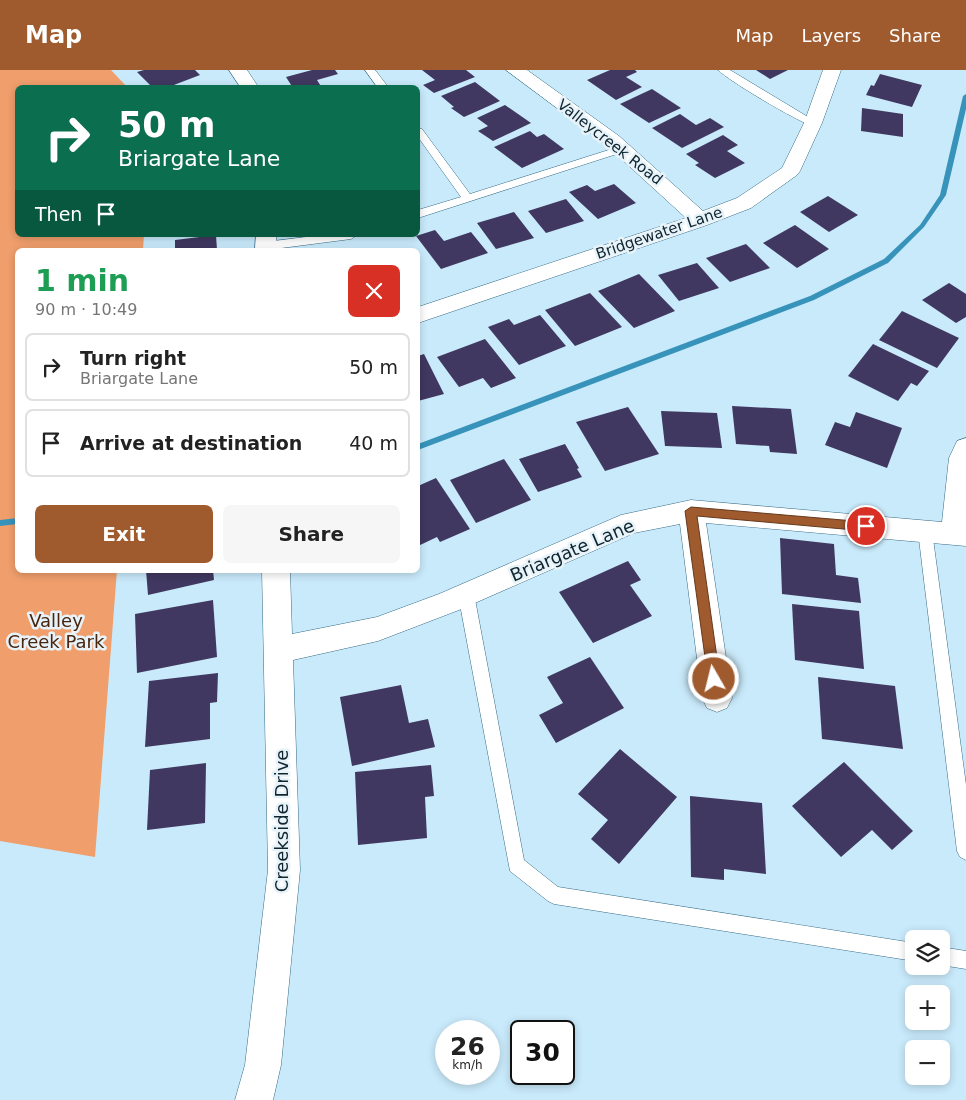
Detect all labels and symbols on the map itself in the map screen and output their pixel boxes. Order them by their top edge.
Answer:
street label: Valleycreek Road [554,95,666,189]
street label: Bridgewater Lane [593,203,725,263]
pin [845,505,887,547]
street label: Briargate Lane [507,514,637,586]
park label: Valley Creek Park [8,610,105,652]
position arrow [687,652,739,704]
street label: Creekside Drive [271,750,292,892]
speed limit sign: 30 [510,1020,575,1085]

